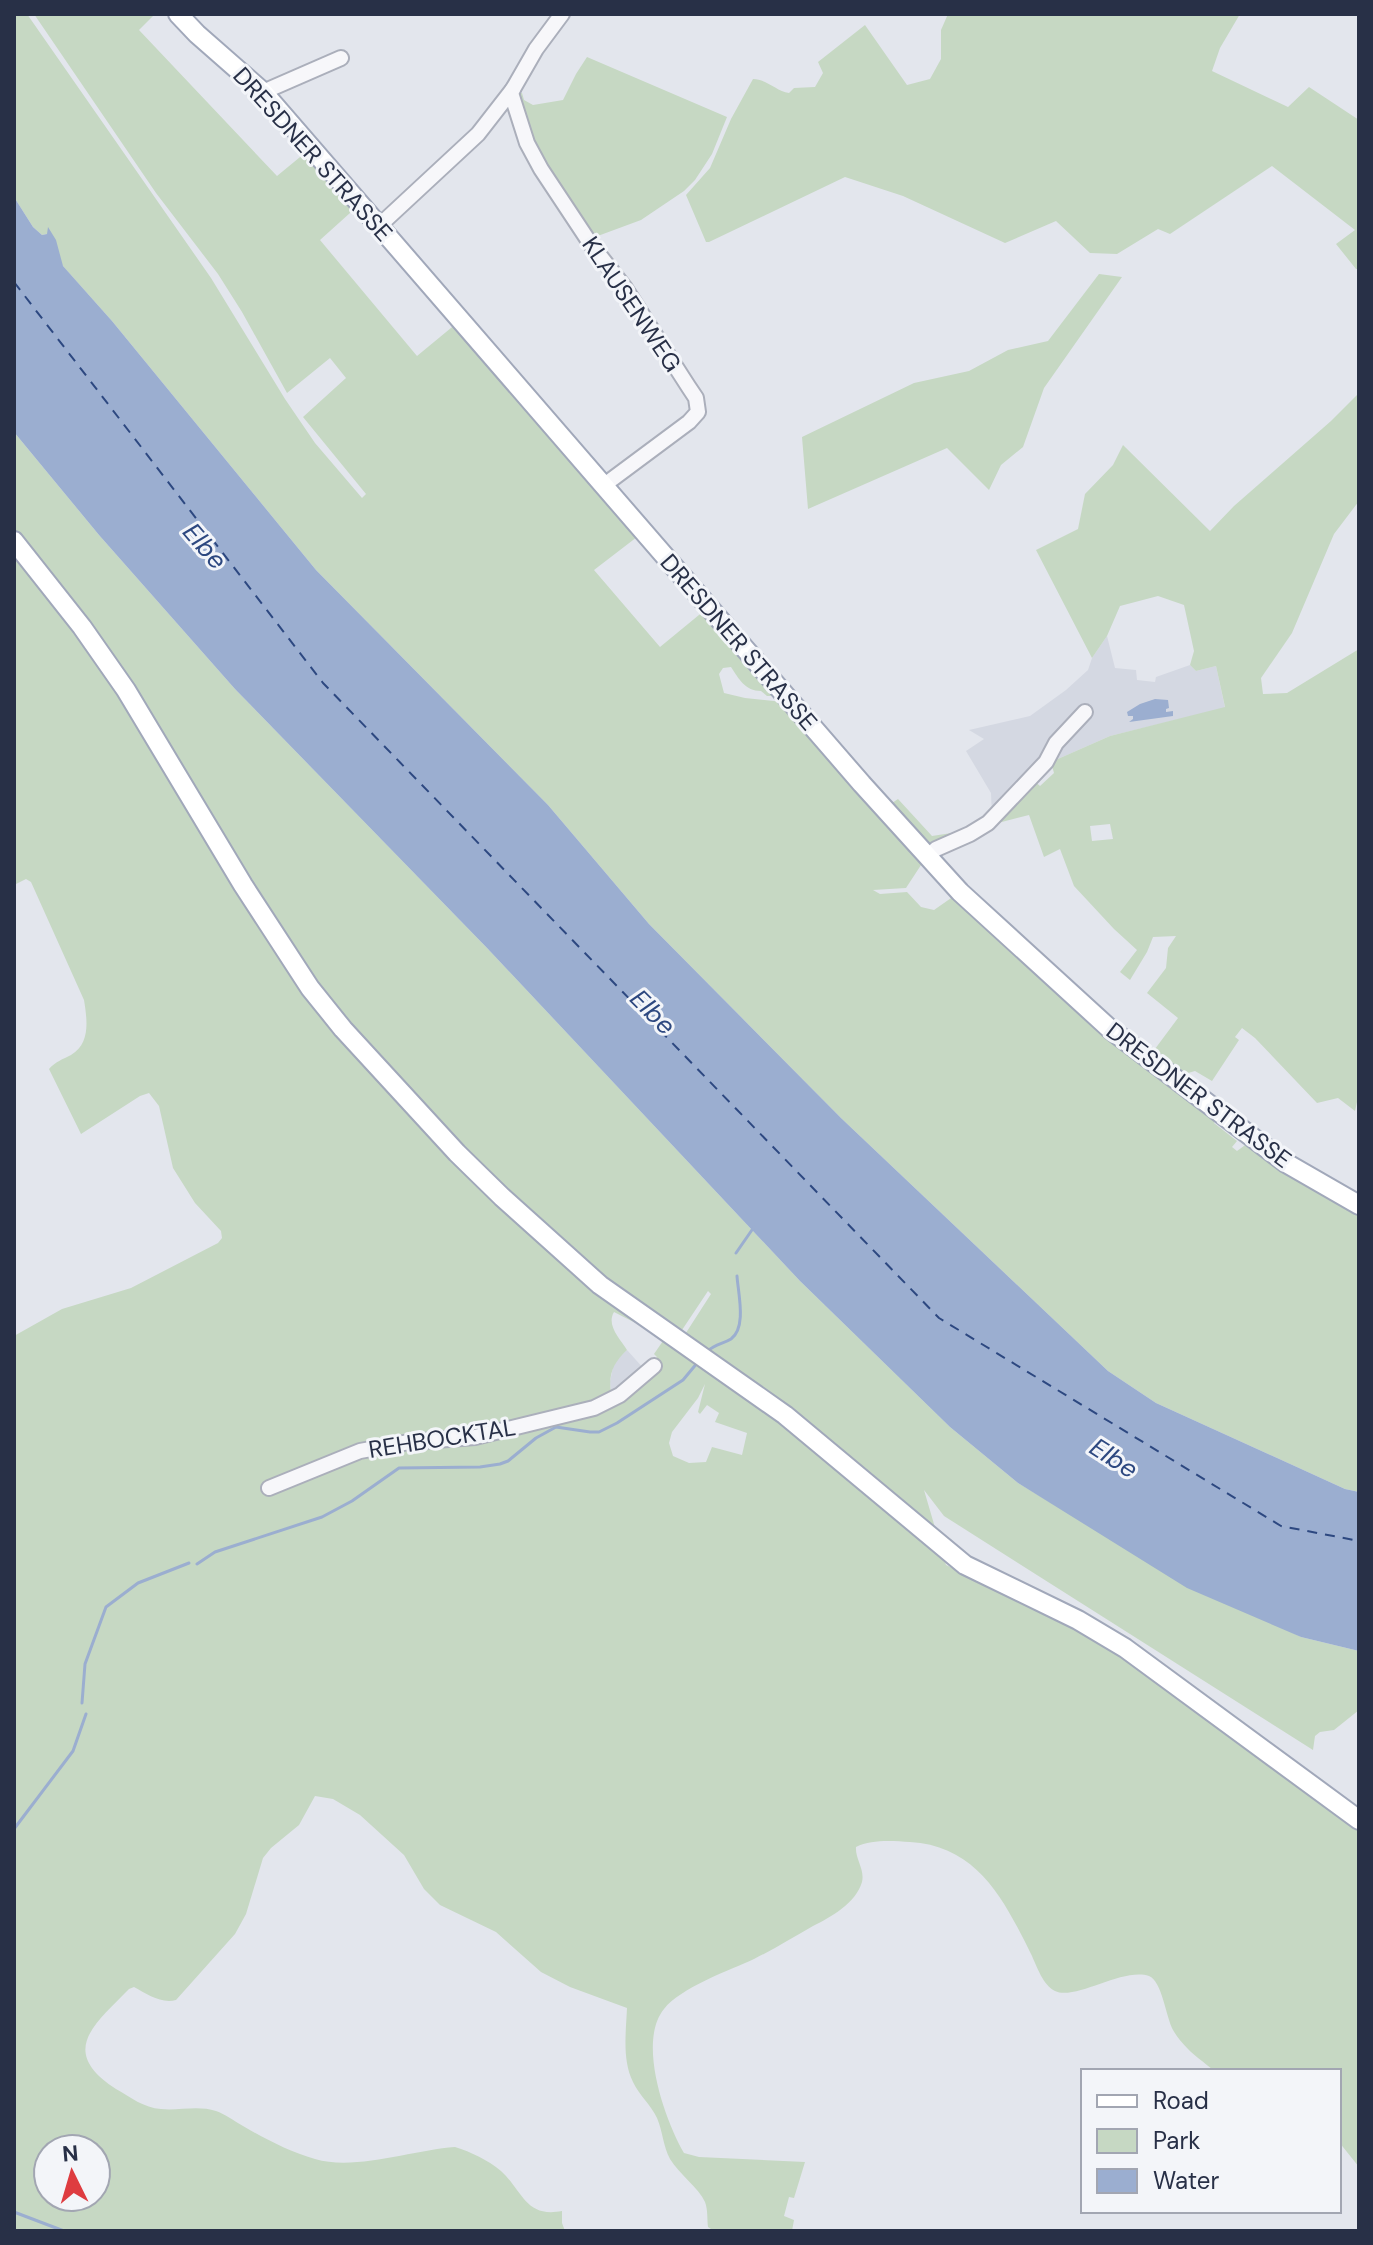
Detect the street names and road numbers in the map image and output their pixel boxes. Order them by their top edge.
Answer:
street label: DRESDNER STRASSE [226,60,400,248]
street label: KLAUSENWEG [575,230,689,378]
street label: DRESDNER STRASSE [654,547,824,737]
street label: DRESDNER STRASSE [1100,1015,1298,1175]
street label: REHBOCKTAL [366,1411,518,1465]

